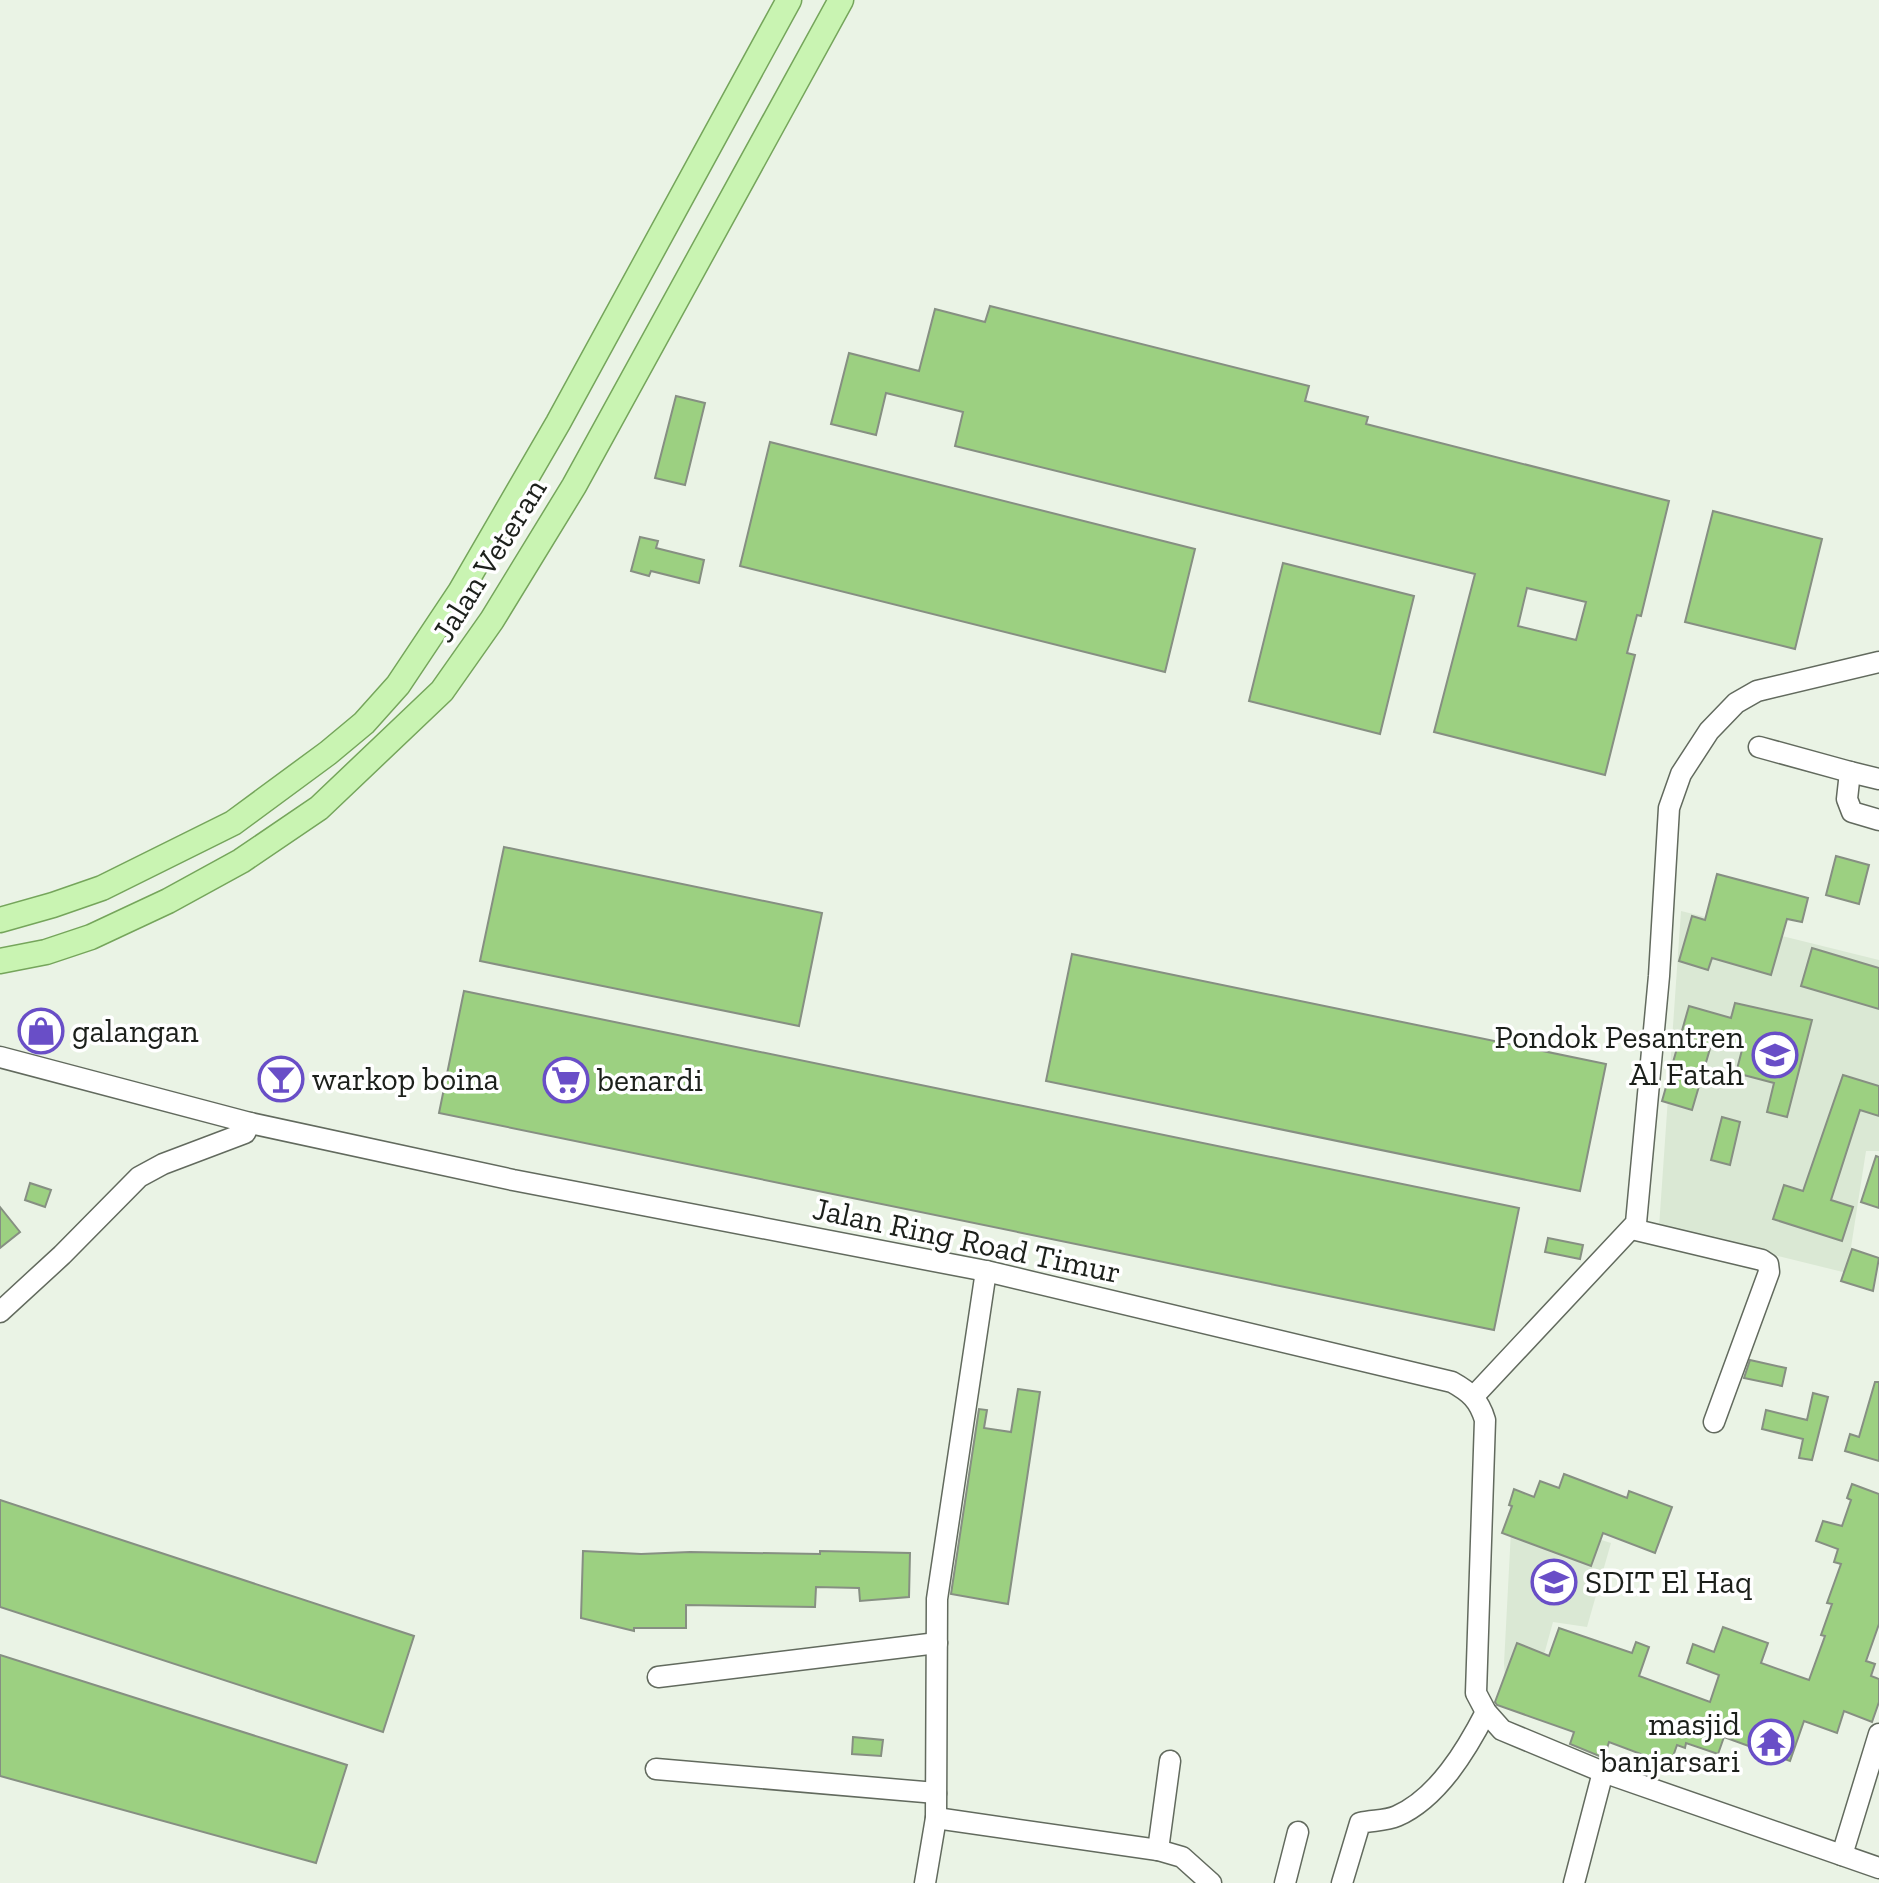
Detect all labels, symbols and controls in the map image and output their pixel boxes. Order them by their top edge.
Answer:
street label: Jalan Veteran [424,471,555,649]
shop icon: galangan [17,1007,65,1055]
place label: galangan [72,1012,199,1050]
place label: Pondok Pesantren Al Fatah [1494,1018,1745,1093]
school or university icon: Pondok Pesantren Al Fatah [1751,1031,1799,1079]
bar icon: warkop boina [257,1055,305,1103]
supermarket icon: benardi [542,1056,590,1104]
place label: warkop boina [312,1060,499,1098]
place label: benardi [596,1061,703,1099]
street label: Jalan Ring Road Timur [810,1189,1124,1291]
school or university icon: SDIT El Haq [1530,1558,1578,1606]
place label: SDIT El Haq [1585,1563,1752,1601]
place label: masjid banjarsari [1599,1705,1740,1780]
temple icon: masjid banjarsari [1747,1718,1795,1766]

